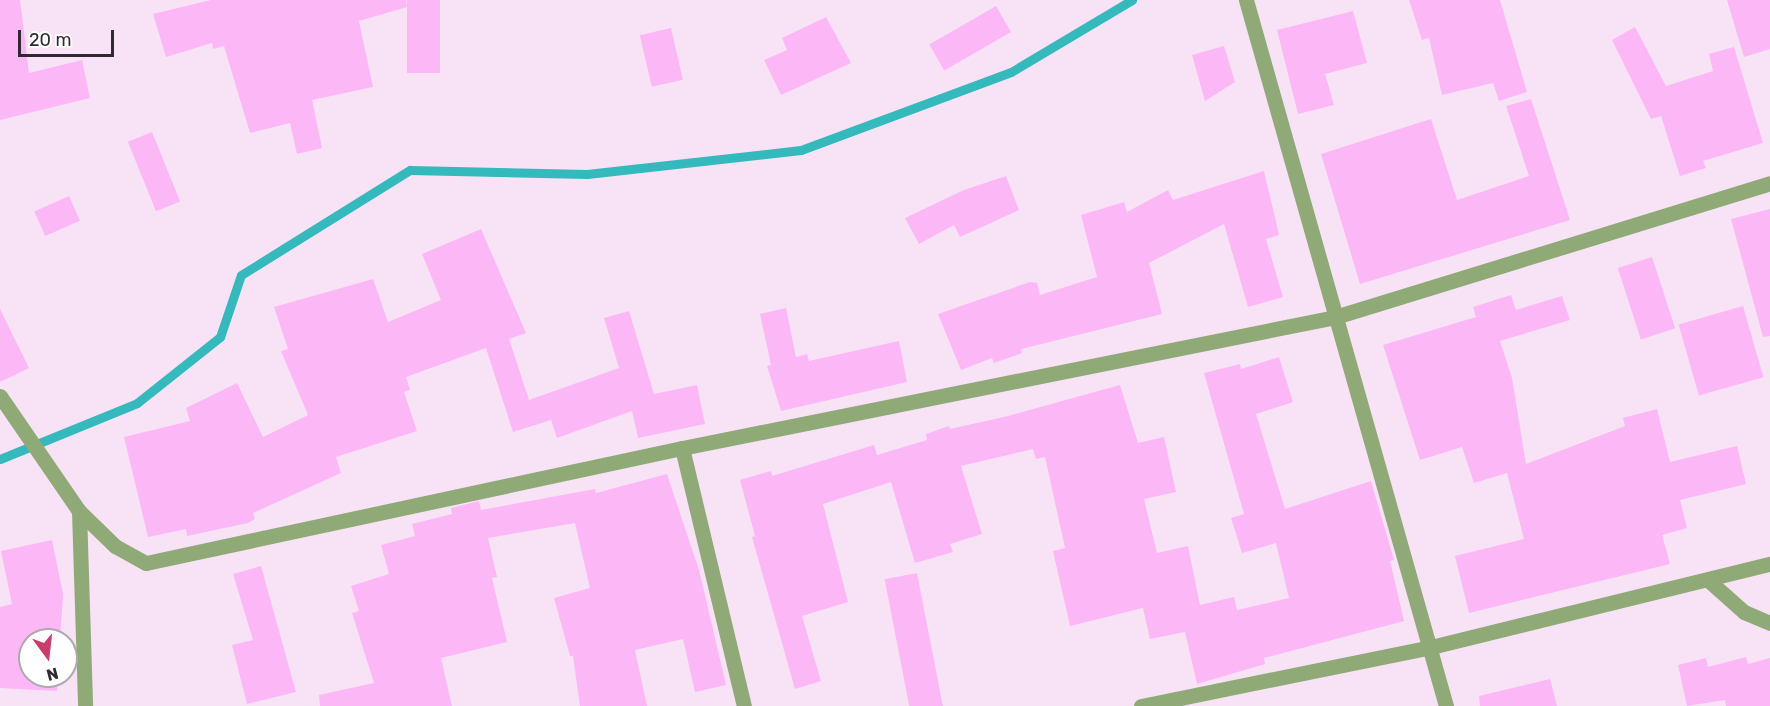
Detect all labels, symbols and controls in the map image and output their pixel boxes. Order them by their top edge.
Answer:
scale bar [21,18,117,56]
text: 20 m [29,29,71,51]
north arrow [18,628,78,688]
text: N [44,663,60,685]

